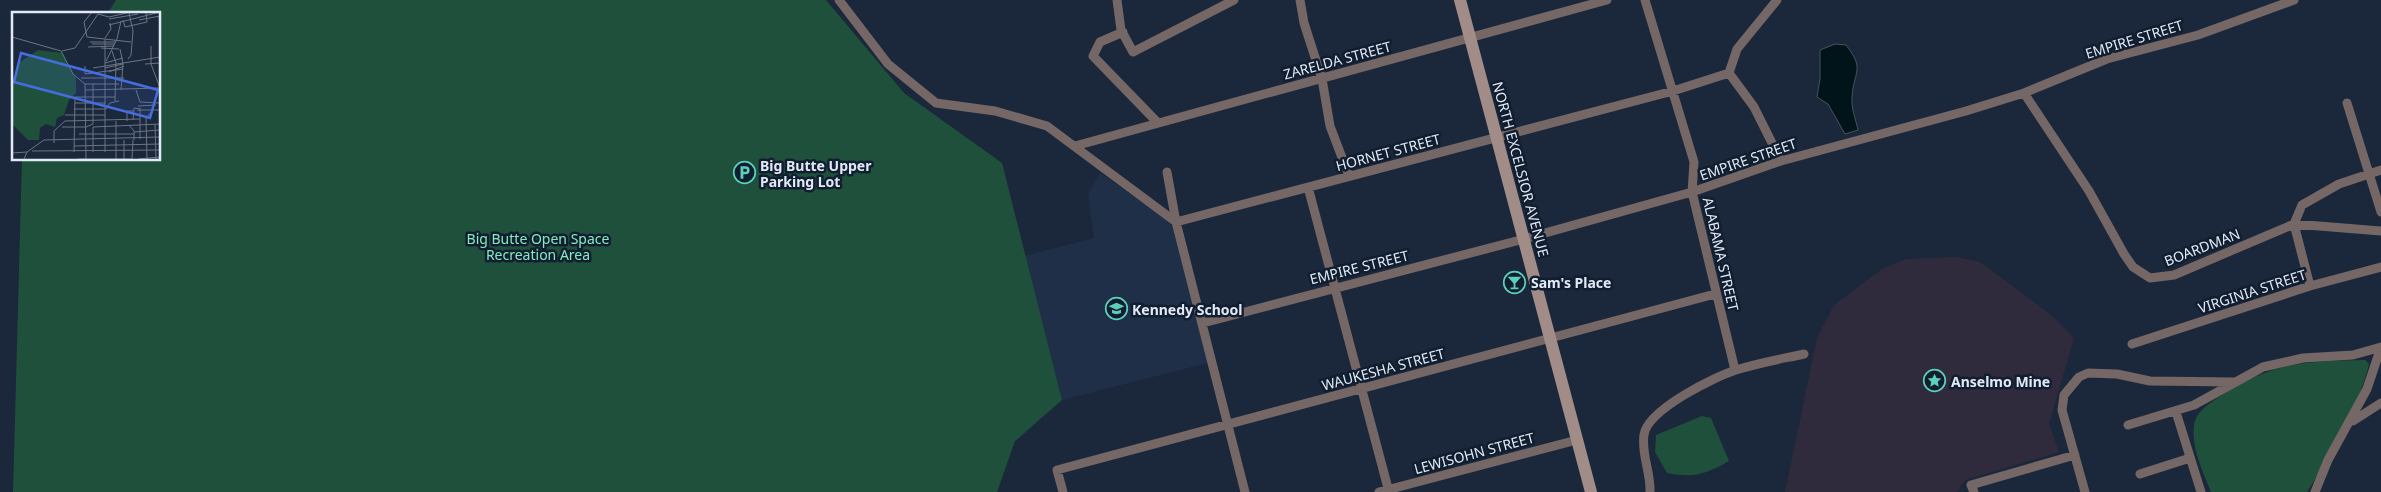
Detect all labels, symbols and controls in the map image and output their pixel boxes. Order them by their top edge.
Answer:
inset map [12,12,160,160]
street label: EMPIRE STREET [2083,15,2185,63]
street label: ZARELDA STREET [1281,36,1393,84]
street label: NORTH EXCELSIOR AVENUE [1488,79,1554,259]
street label: HORNET STREET [1334,129,1443,175]
street label: EMPIRE STREET [1697,133,1799,184]
place label: Big Butte Upper Parking Lot [760,156,872,191]
parking icon: Big Butte Upper Parking Lot [732,161,756,185]
street label: ALABAMA STREET [1699,195,1743,313]
street label: BOARDMAN [2161,224,2243,270]
park label: Big Butte Open Space Recreation Area [467,229,610,264]
street label: EMPIRE STREET [1308,245,1411,288]
street label: VIRGINIA STREET [2196,265,2309,317]
bar icon: Sam's Place [1503,270,1527,294]
place label: Sam's Place [1531,273,1611,292]
school or university icon: Kennedy School [1104,297,1128,321]
place label: Kennedy School [1132,300,1242,319]
street label: WAUKESHA STREET [1320,343,1447,395]
place icon: Anselmo Mine [1923,369,1947,393]
place label: Anselmo Mine [1951,372,2050,391]
street label: LEWISOHN STREET [1412,428,1536,478]

